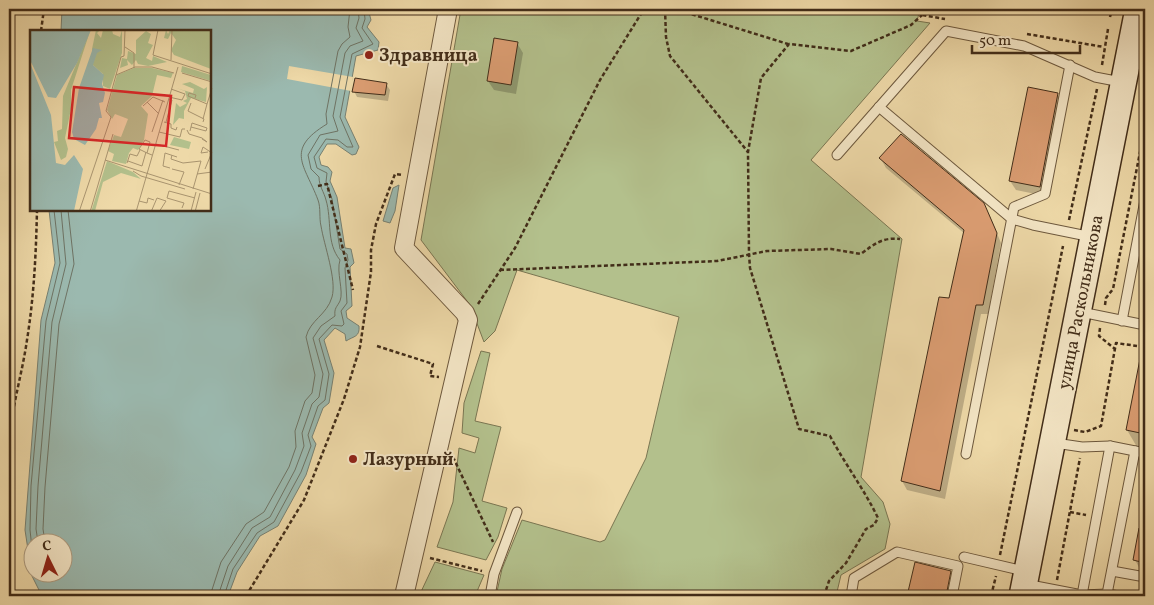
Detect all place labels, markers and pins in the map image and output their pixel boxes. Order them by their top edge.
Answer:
place label: Здравница [379,44,478,69]
marker: Здравница [363,49,375,61]
place label: Лазурный [363,448,454,473]
marker: Лазурный [347,453,359,465]

